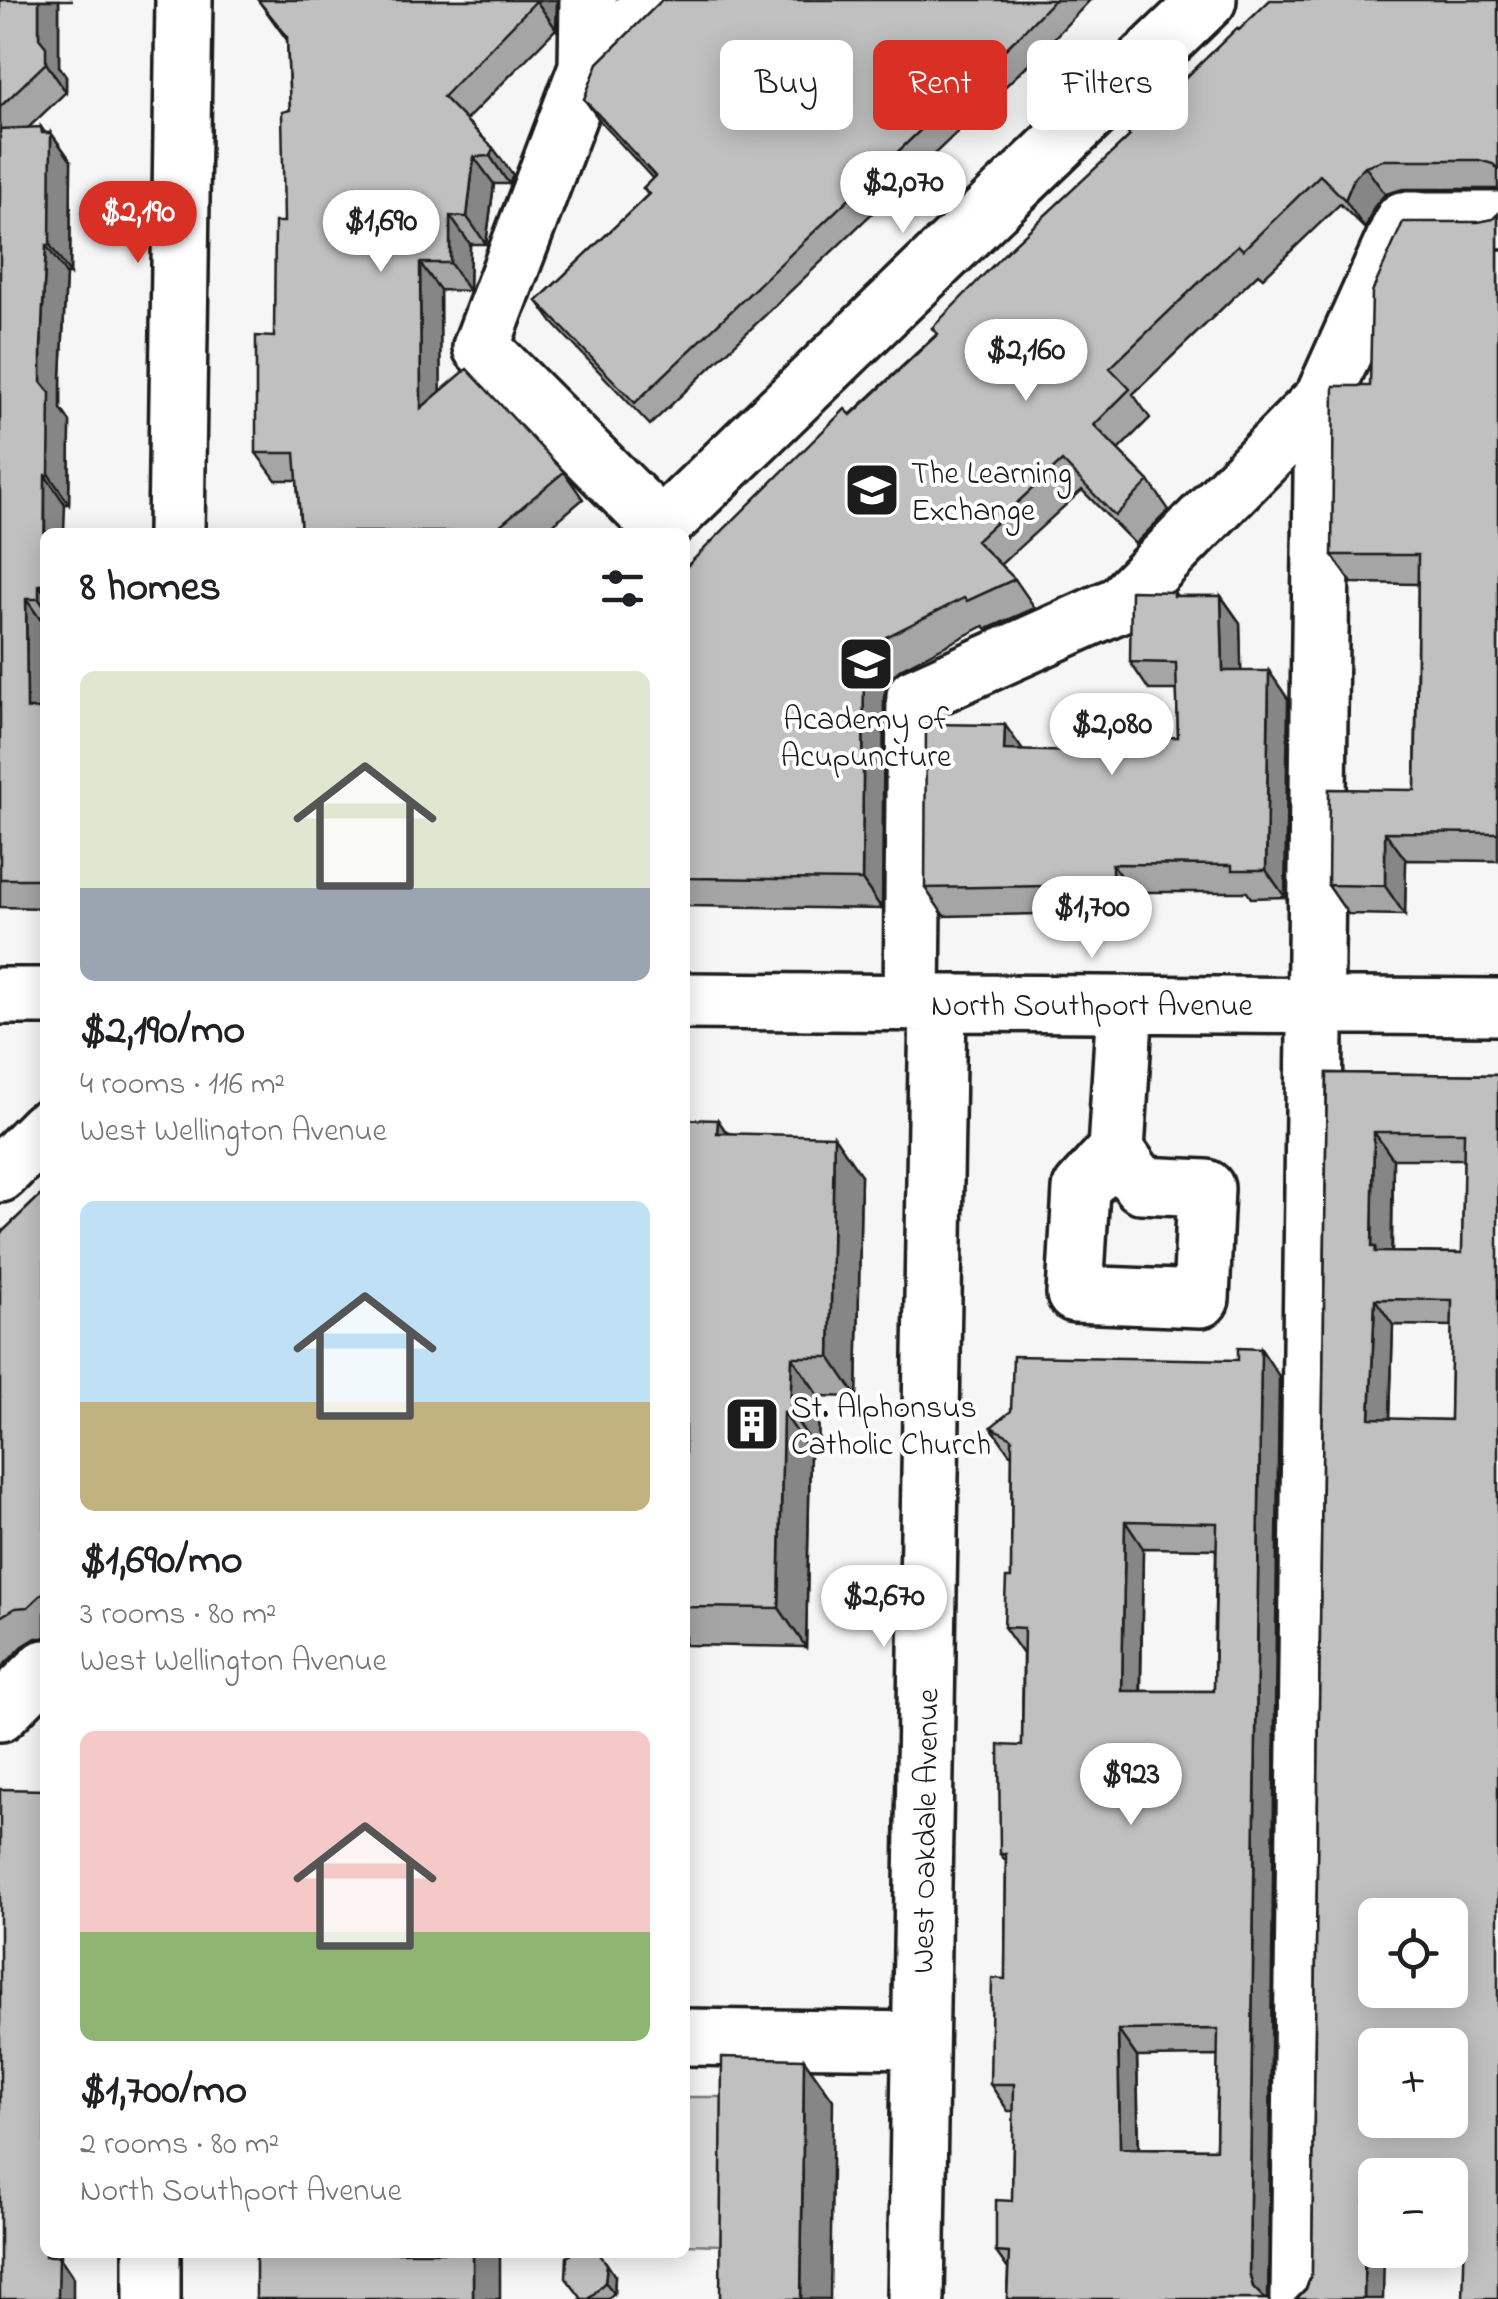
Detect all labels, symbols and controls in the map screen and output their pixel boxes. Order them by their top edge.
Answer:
chip: Buy [720,40,853,130]
chip: Rent [873,40,1007,130]
chip: Filters [1027,40,1188,130]
pin: $2,070 [822,151,984,236]
text: $2,070 [862,160,944,207]
pin: $2,190 [57,181,219,266]
text: $2,190 [101,190,175,237]
pin: $1,690 [300,190,462,275]
text: $1,690 [345,199,417,246]
pin: $2,160 [945,319,1107,404]
text: $2,160 [987,328,1065,375]
place label: The Learning Exchange [911,452,1072,536]
school or university icon: The Learning Exchange [842,460,902,520]
text: 8 homes [80,558,221,619]
icon: filters [595,561,650,616]
school or university icon: Academy of Acupuncture [836,634,896,694]
pin: $2,080 [1031,693,1193,778]
place label: Academy of Acupuncture [781,698,952,782]
text: $2,080 [1072,702,1152,749]
icon: home [275,736,455,916]
pin: $1,700 [1011,876,1173,961]
text: $1,700 [1054,885,1130,932]
street label: North Southport Avenue [931,984,1254,1031]
text: $2,190/mo [80,1001,245,1062]
text: 4 rooms · 116 m² [80,1062,285,1109]
text: West Wellington Avenue [80,1109,387,1156]
icon: home [275,1266,455,1446]
place label: St. Alphonsus Catholic Church [791,1386,991,1470]
building icon: St. Alphonsus Catholic Church [722,1394,782,1454]
text: $1,690/mo [80,1531,243,1592]
pin: $2,670 [803,1565,965,1650]
text: $2,670 [843,1574,925,1621]
text: 3 rooms · 80 m² [80,1592,277,1639]
text: West Wellington Avenue [80,1639,387,1686]
street label: West Oakdale Avenue [902,1687,953,1974]
pin: $923 [1072,1743,1190,1828]
text: $923 [1102,1752,1160,1799]
icon: home [275,1796,455,1976]
map controls [1358,1898,1468,2268]
button: locate [1358,1898,1468,2008]
button: + [1358,2028,1468,2138]
text: $1,700/mo [80,2061,247,2122]
text: 2 rooms · 80 m² [80,2122,279,2169]
button: − [1358,2158,1468,2268]
text: North Southport Avenue [80,2169,402,2216]

